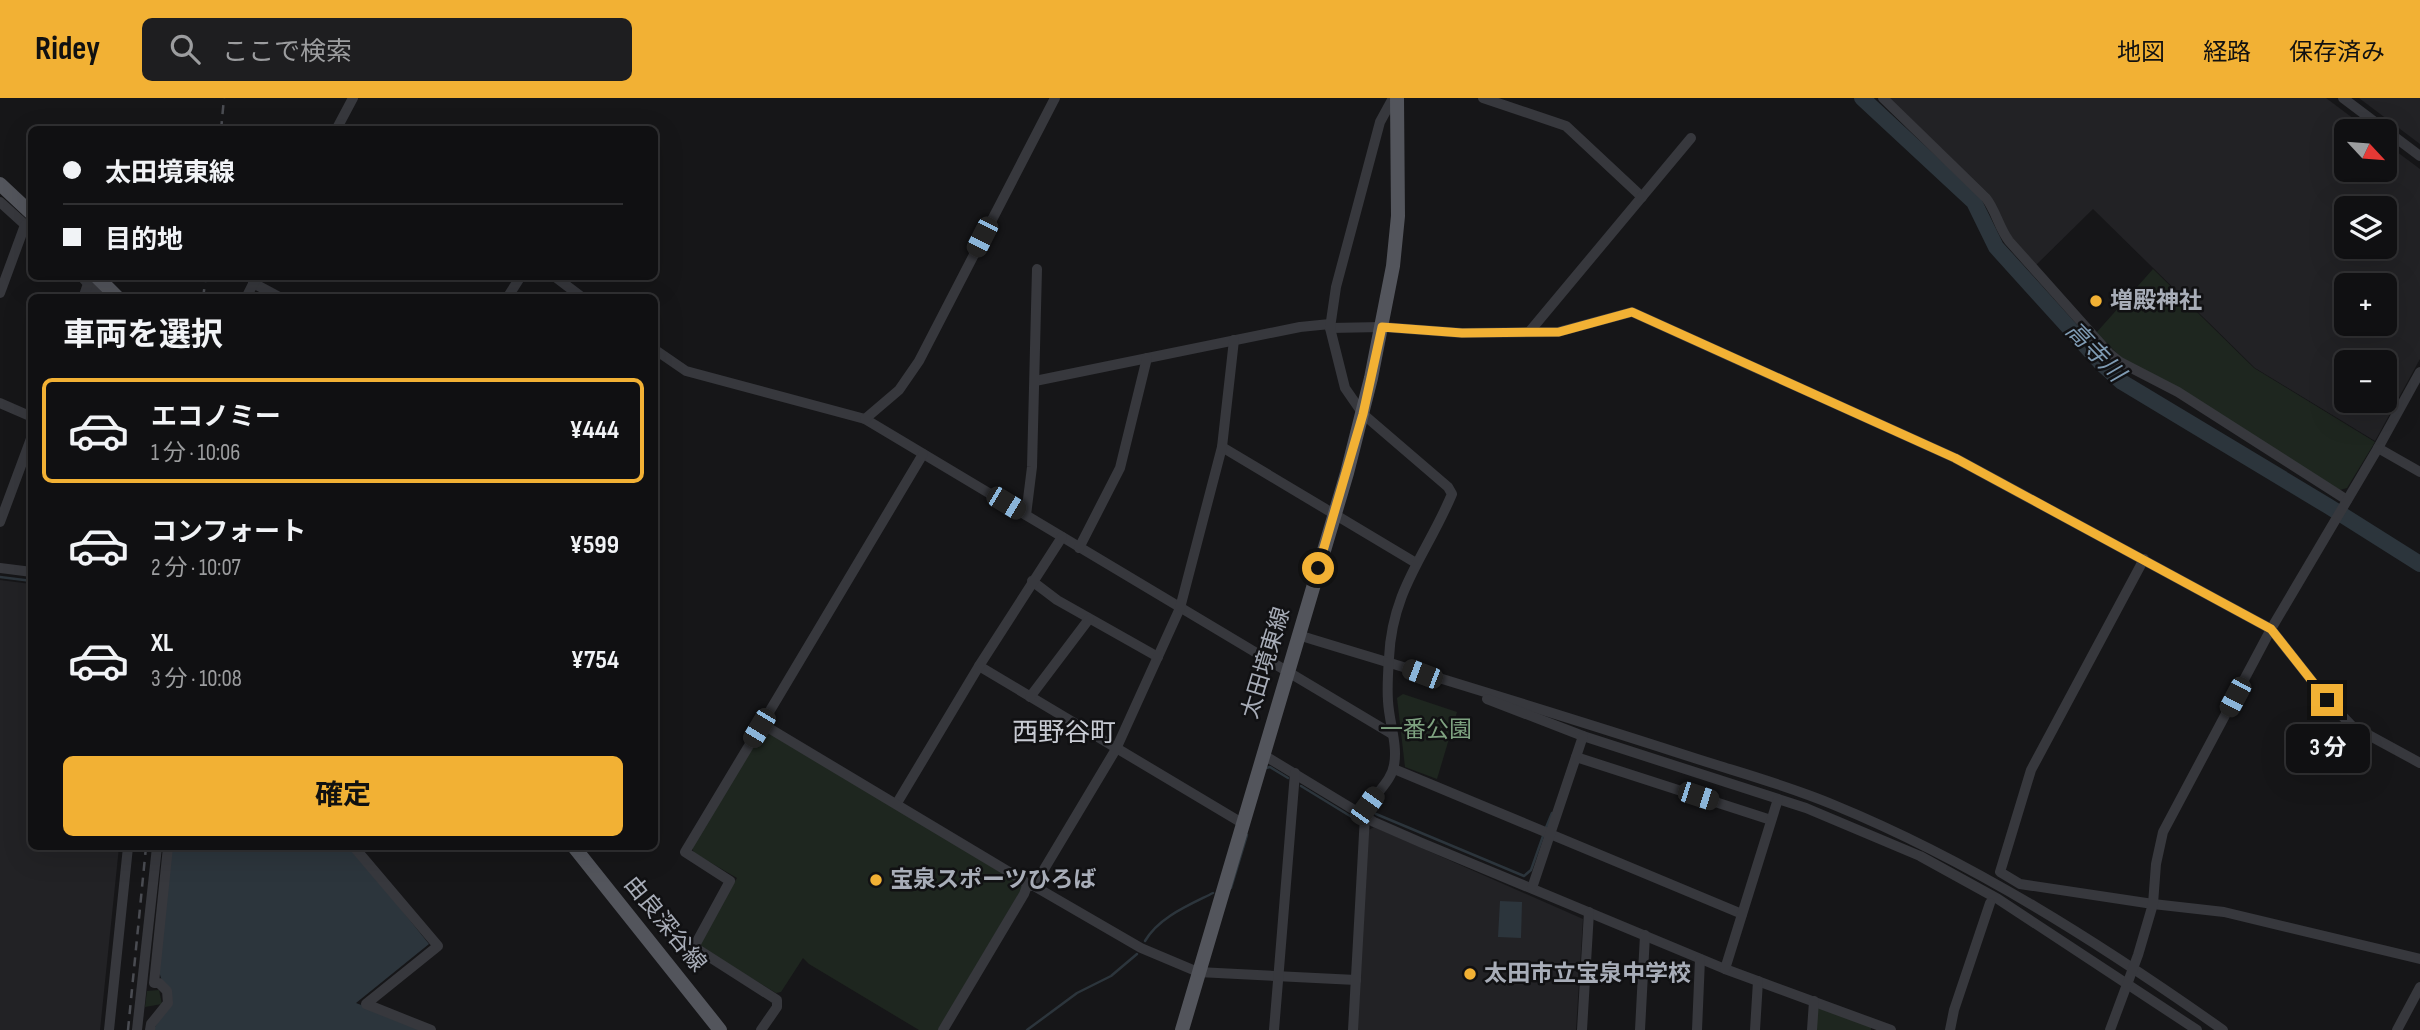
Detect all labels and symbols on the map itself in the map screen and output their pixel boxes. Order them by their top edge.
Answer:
north arrow [2334,119,2398,182]
car [964,214,1001,260]
place label: 増殿神社 [2110,287,2202,315]
marker: 増殿神社 [2088,293,2104,309]
water label: 高寺川 [2060,316,2133,390]
car [983,483,1030,523]
route start [1302,552,1334,584]
street label: 太田境東線 [1236,604,1296,722]
car [1399,657,1446,691]
car [2216,674,2255,720]
route end [2311,684,2343,716]
car [740,705,779,751]
park label: 一番公園 [1380,716,1472,744]
district label: 西野谷町 [1012,718,1116,749]
callout: 3 分 [2285,724,2369,774]
car [1675,780,1722,812]
car [1347,783,1388,829]
place label: 宝泉スポーツひろば [890,866,1097,894]
street label: 由良深谷線 [618,871,712,977]
marker: 宝泉スポーツひろば [868,872,884,888]
place label: 太田市立宝泉中学校 [1484,960,1691,988]
marker: 太田市立宝泉中学校 [1462,966,1478,982]

